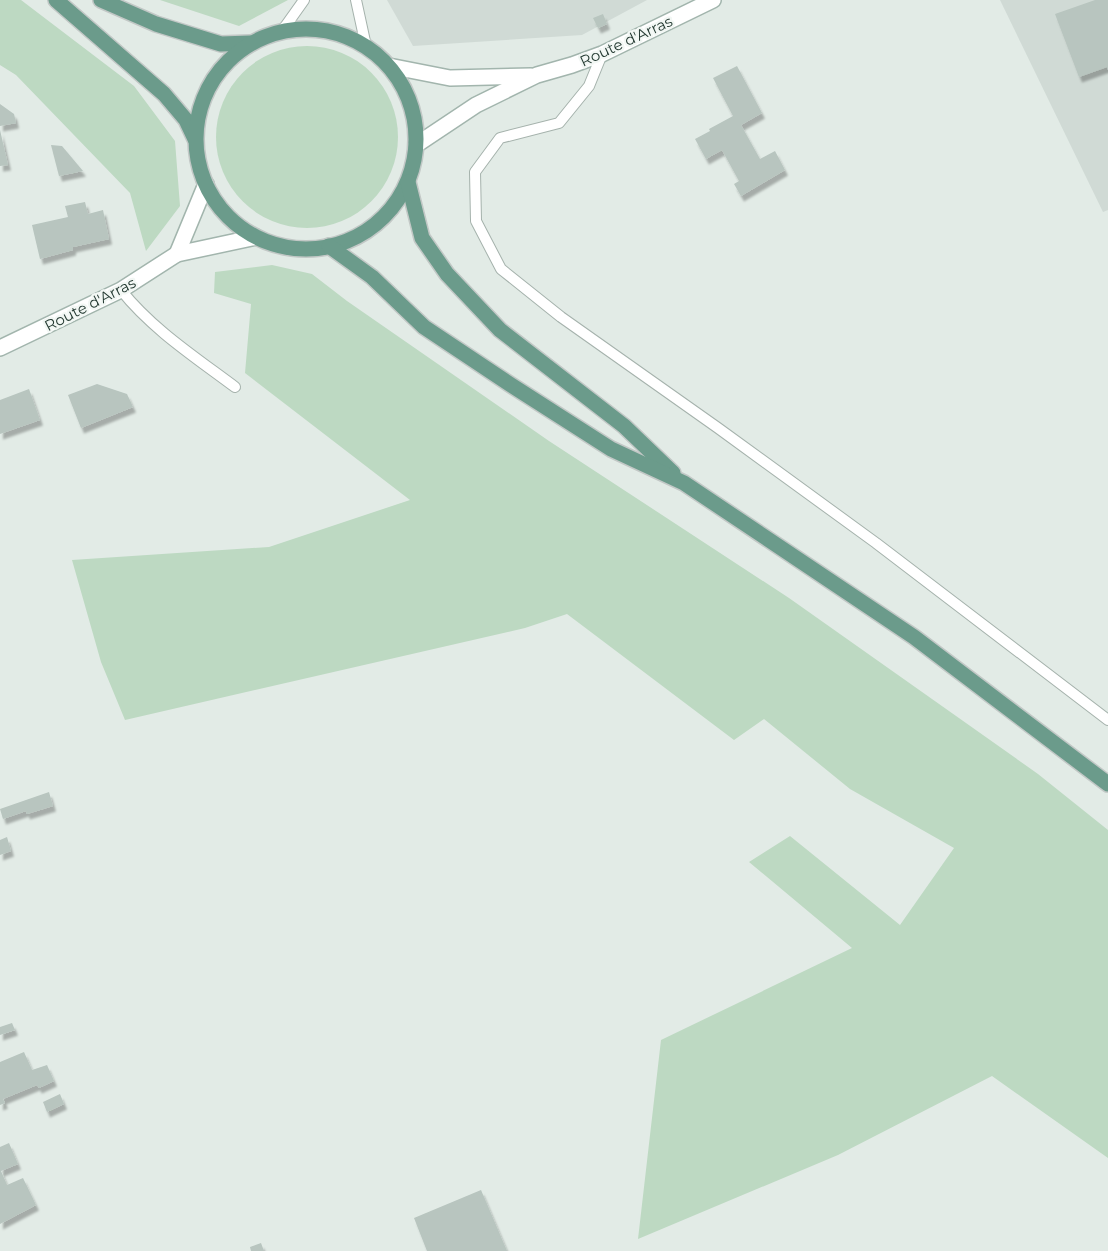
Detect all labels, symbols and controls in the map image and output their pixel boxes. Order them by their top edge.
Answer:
street label: Route d'Arras [577,11,675,71]
street label: Route d'Arras [41,273,139,335]

